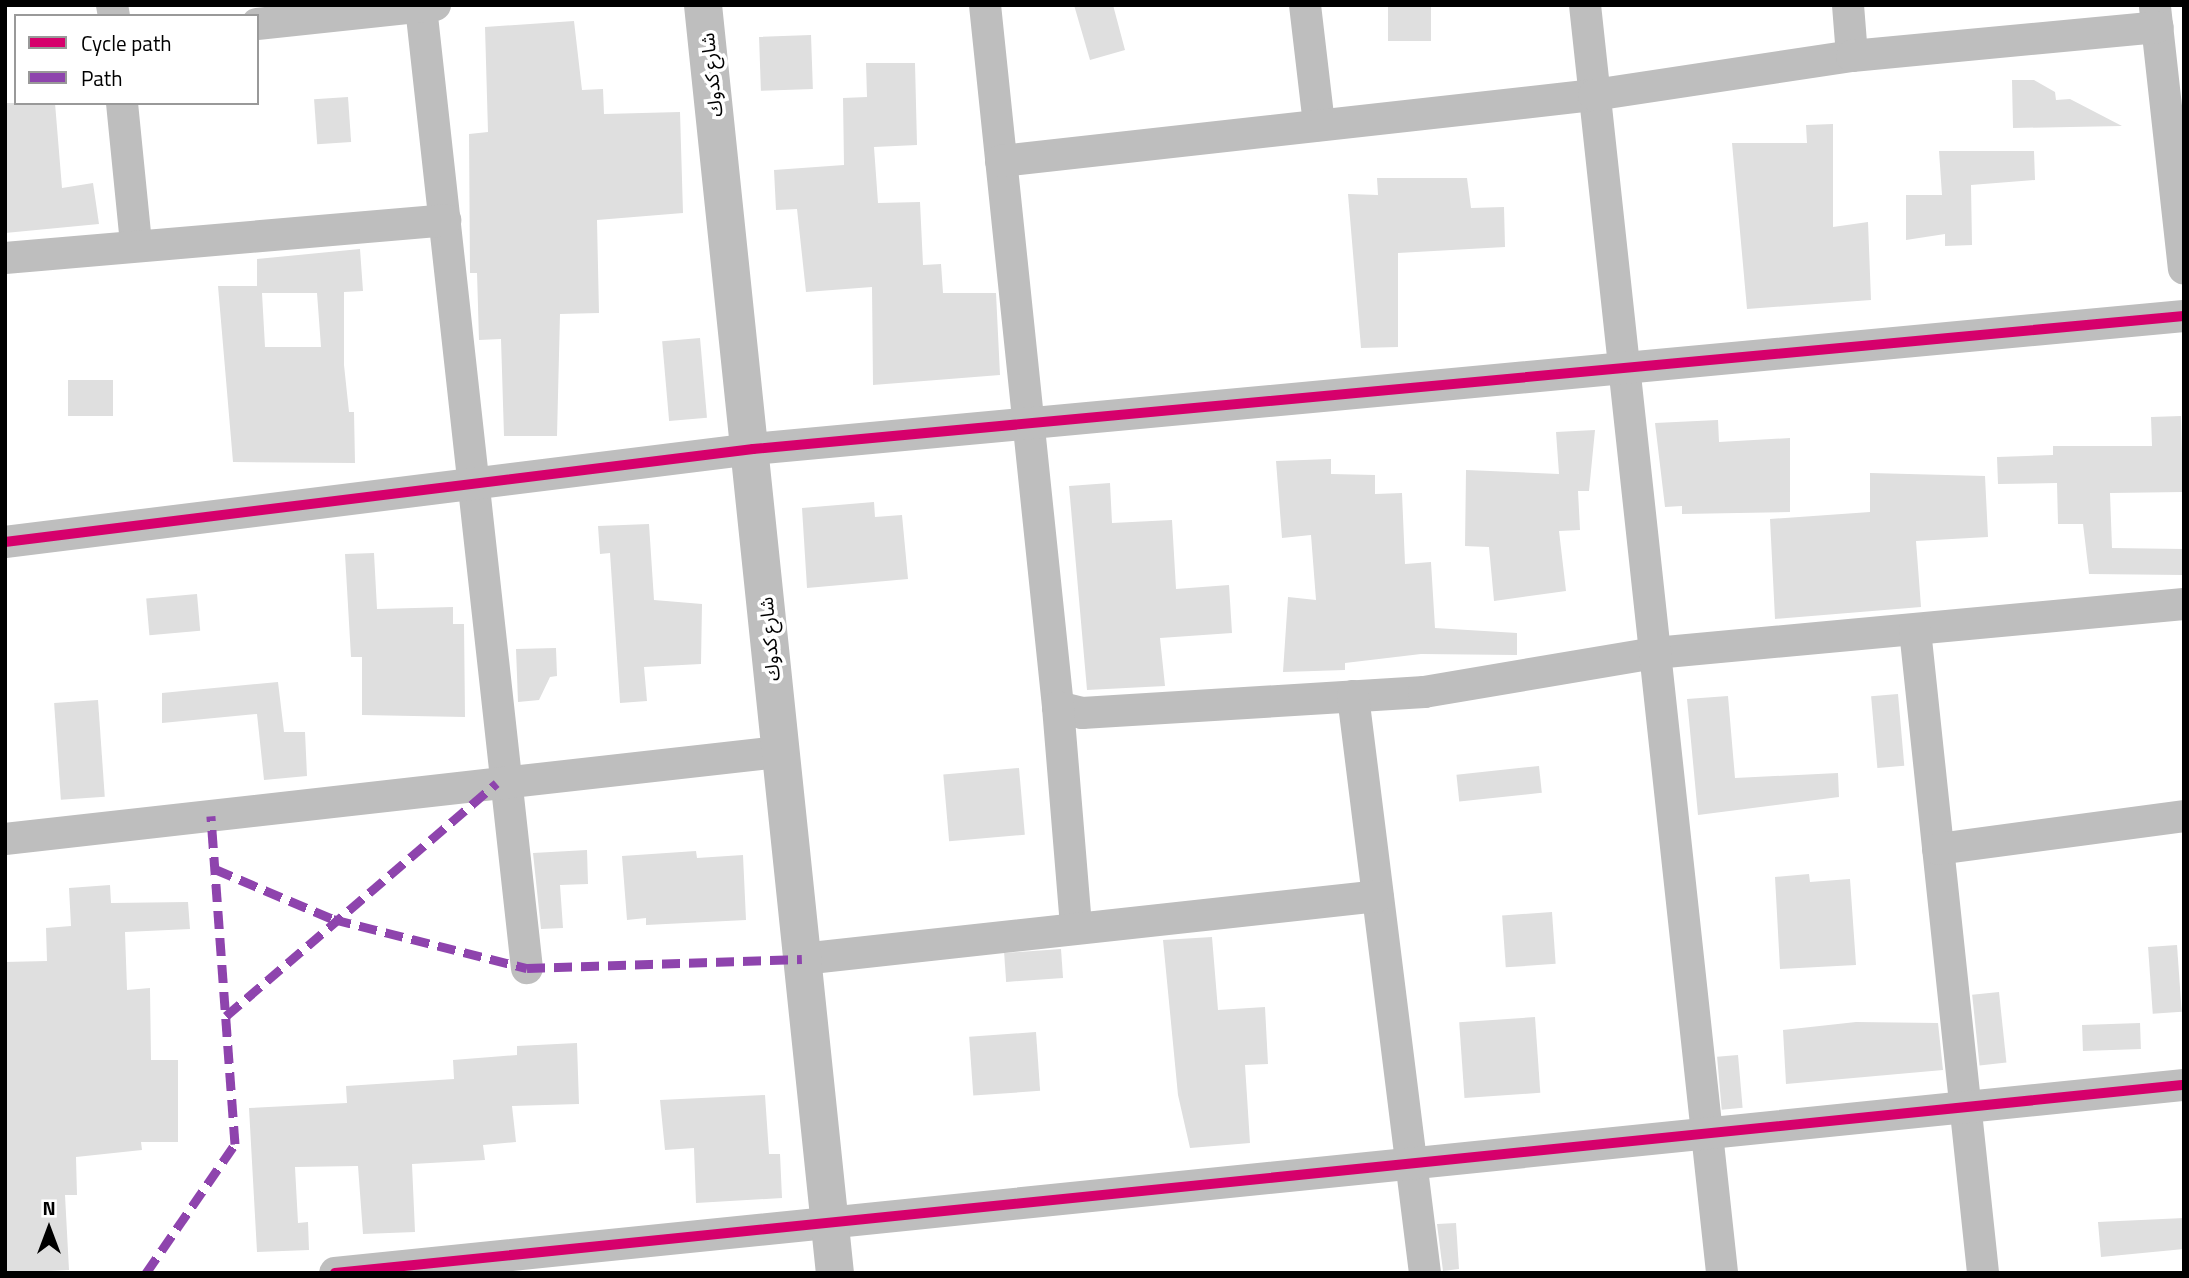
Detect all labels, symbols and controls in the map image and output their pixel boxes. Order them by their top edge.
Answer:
legend [14,14,259,105]
text: Cycle path [81,27,172,59]
street label: شارع كدوك [695,32,727,118]
text: Path [81,62,123,94]
street label: شارع كدوك [754,596,784,682]
text: N [42,1193,56,1222]
north arrow [14,1194,84,1264]

